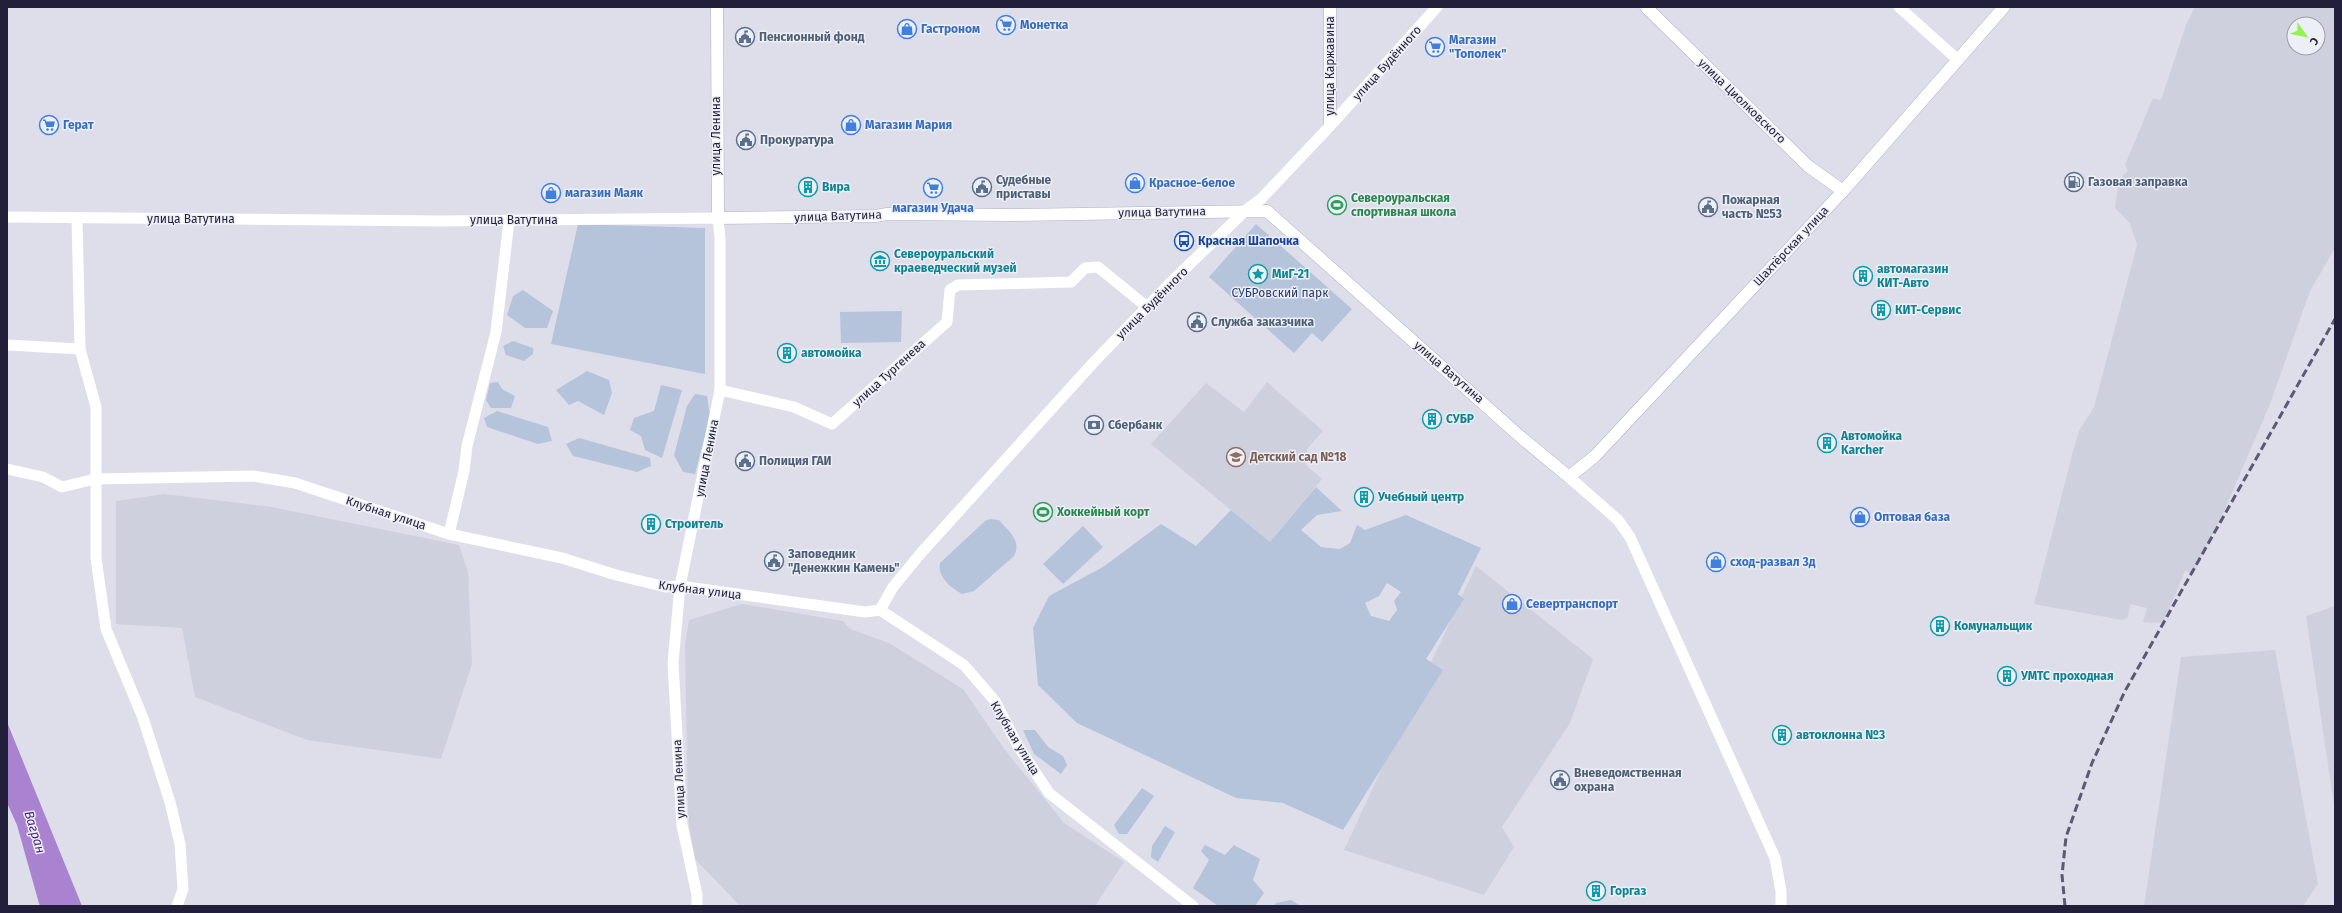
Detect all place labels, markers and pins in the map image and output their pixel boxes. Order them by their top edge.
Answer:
supermarket icon: Монетка [995,14,1017,36]
shop icon: Гастроном [896,18,918,40]
place label: Монетка [1020,18,1069,32]
place label: Гастроном [921,22,980,36]
public building icon: Пенсионный фонд [734,26,756,48]
place label: Пенсионный фонд [759,30,865,44]
place label: Магазин "Тополек" [1449,33,1506,61]
supermarket icon: Магазин "Тополек" [1424,36,1446,58]
supermarket icon: Герат [38,114,60,136]
shop icon: Магазин Мария [840,114,862,136]
place label: Герат [63,118,94,132]
place label: Магазин Мария [865,118,952,132]
public building icon: Прокуратура [735,129,757,151]
place label: Прокуратура [760,133,834,147]
fuel station icon: Газовая заправка [2063,171,2085,193]
shop icon: Красное-белое [1124,172,1146,194]
place label: Судебные приставы [996,173,1052,201]
place label: Газовая заправка [2088,175,2188,189]
building icon: Вира [797,176,819,198]
public building icon: Судебные приставы [971,176,993,198]
place label: Красное-белое [1149,176,1236,190]
supermarket icon: магазин Удача [922,177,944,199]
place label: Вира [822,180,851,194]
shop icon: магазин Маяк [540,182,562,204]
place label: магазин Маяк [565,186,644,200]
place label: Североуральская спортивная школа [1351,191,1457,219]
place label: Пожарная часть №53 [1722,193,1782,221]
sports icon: Североуральская спортивная школа [1326,194,1348,216]
public building icon: Пожарная часть №53 [1697,196,1719,218]
place label: магазин Удача [892,201,974,215]
bus stop icon: Красная Шапочка [1173,230,1195,252]
place label: Красная Шапочка [1198,234,1299,248]
place label: Североуральский краеведческий музей [894,247,1017,275]
museum icon: Североуральский краеведческий музей [869,250,891,272]
place label: автомагазин КИТ-Авто [1877,262,1948,290]
place icon: МиГ-21 [1247,263,1269,285]
building icon: автомагазин КИТ-Авто [1852,265,1874,287]
place label: МиГ-21 [1272,267,1309,281]
building icon: КИТ-Сервис [1870,299,1892,321]
place label: КИТ-Сервис [1895,303,1961,317]
public building icon: Служба заказчика [1186,311,1208,333]
place label: Служба заказчика [1211,315,1314,329]
building icon: автомойка [776,342,798,364]
place label: автомойка [801,346,862,360]
building icon: СУБР [1421,408,1443,430]
place label: СУБР [1446,412,1474,426]
bank icon: Сбербанк [1083,414,1105,436]
place label: Сбербанк [1108,418,1163,432]
place label: Автомойка Karcher [1840,429,1902,457]
building icon: Автомойка Karcher [1816,432,1838,454]
school or university icon: Детский сад №18 [1225,446,1247,468]
public building icon: Полиция ГАИ [734,450,756,472]
place label: Детский сад №18 [1249,450,1346,464]
place label: Полиция ГАИ [759,454,832,468]
building icon: Учебный центр [1353,486,1375,508]
place label: Учебный центр [1377,490,1464,504]
sports icon: Хоккейный корт [1032,501,1054,523]
place label: Хоккейный корт [1056,505,1150,519]
shop icon: Оптовая база [1849,506,1871,528]
place label: Оптовая база [1874,510,1951,524]
building icon: Строитель [640,513,662,535]
place label: Строитель [665,517,724,531]
place label: Заповедник "Денежкин Камень" [787,547,899,575]
public building icon: Заповедник "Денежкин Камень" [763,550,785,572]
shop icon: сход-развал 3д [1705,551,1727,573]
place label: сход-развал 3д [1730,555,1816,569]
shop icon: Севертранспорт [1501,593,1523,615]
place label: Севертранспорт [1526,597,1618,611]
building icon: Комунальщик [1929,615,1951,637]
place label: Комунальщик [1954,619,2033,633]
building icon: УМТС проходная [1996,665,2018,687]
place label: УМТС проходная [2020,669,2114,683]
building icon: автоклонна №3 [1771,724,1793,746]
place label: автоклонна №3 [1796,728,1885,742]
place label: Вневедомственная охрана [1574,766,1682,794]
public building icon: Вневедомственная охрана [1549,769,1571,791]
building icon: Горгаз [1585,880,1607,902]
place label: Горгаз [1610,884,1646,898]

